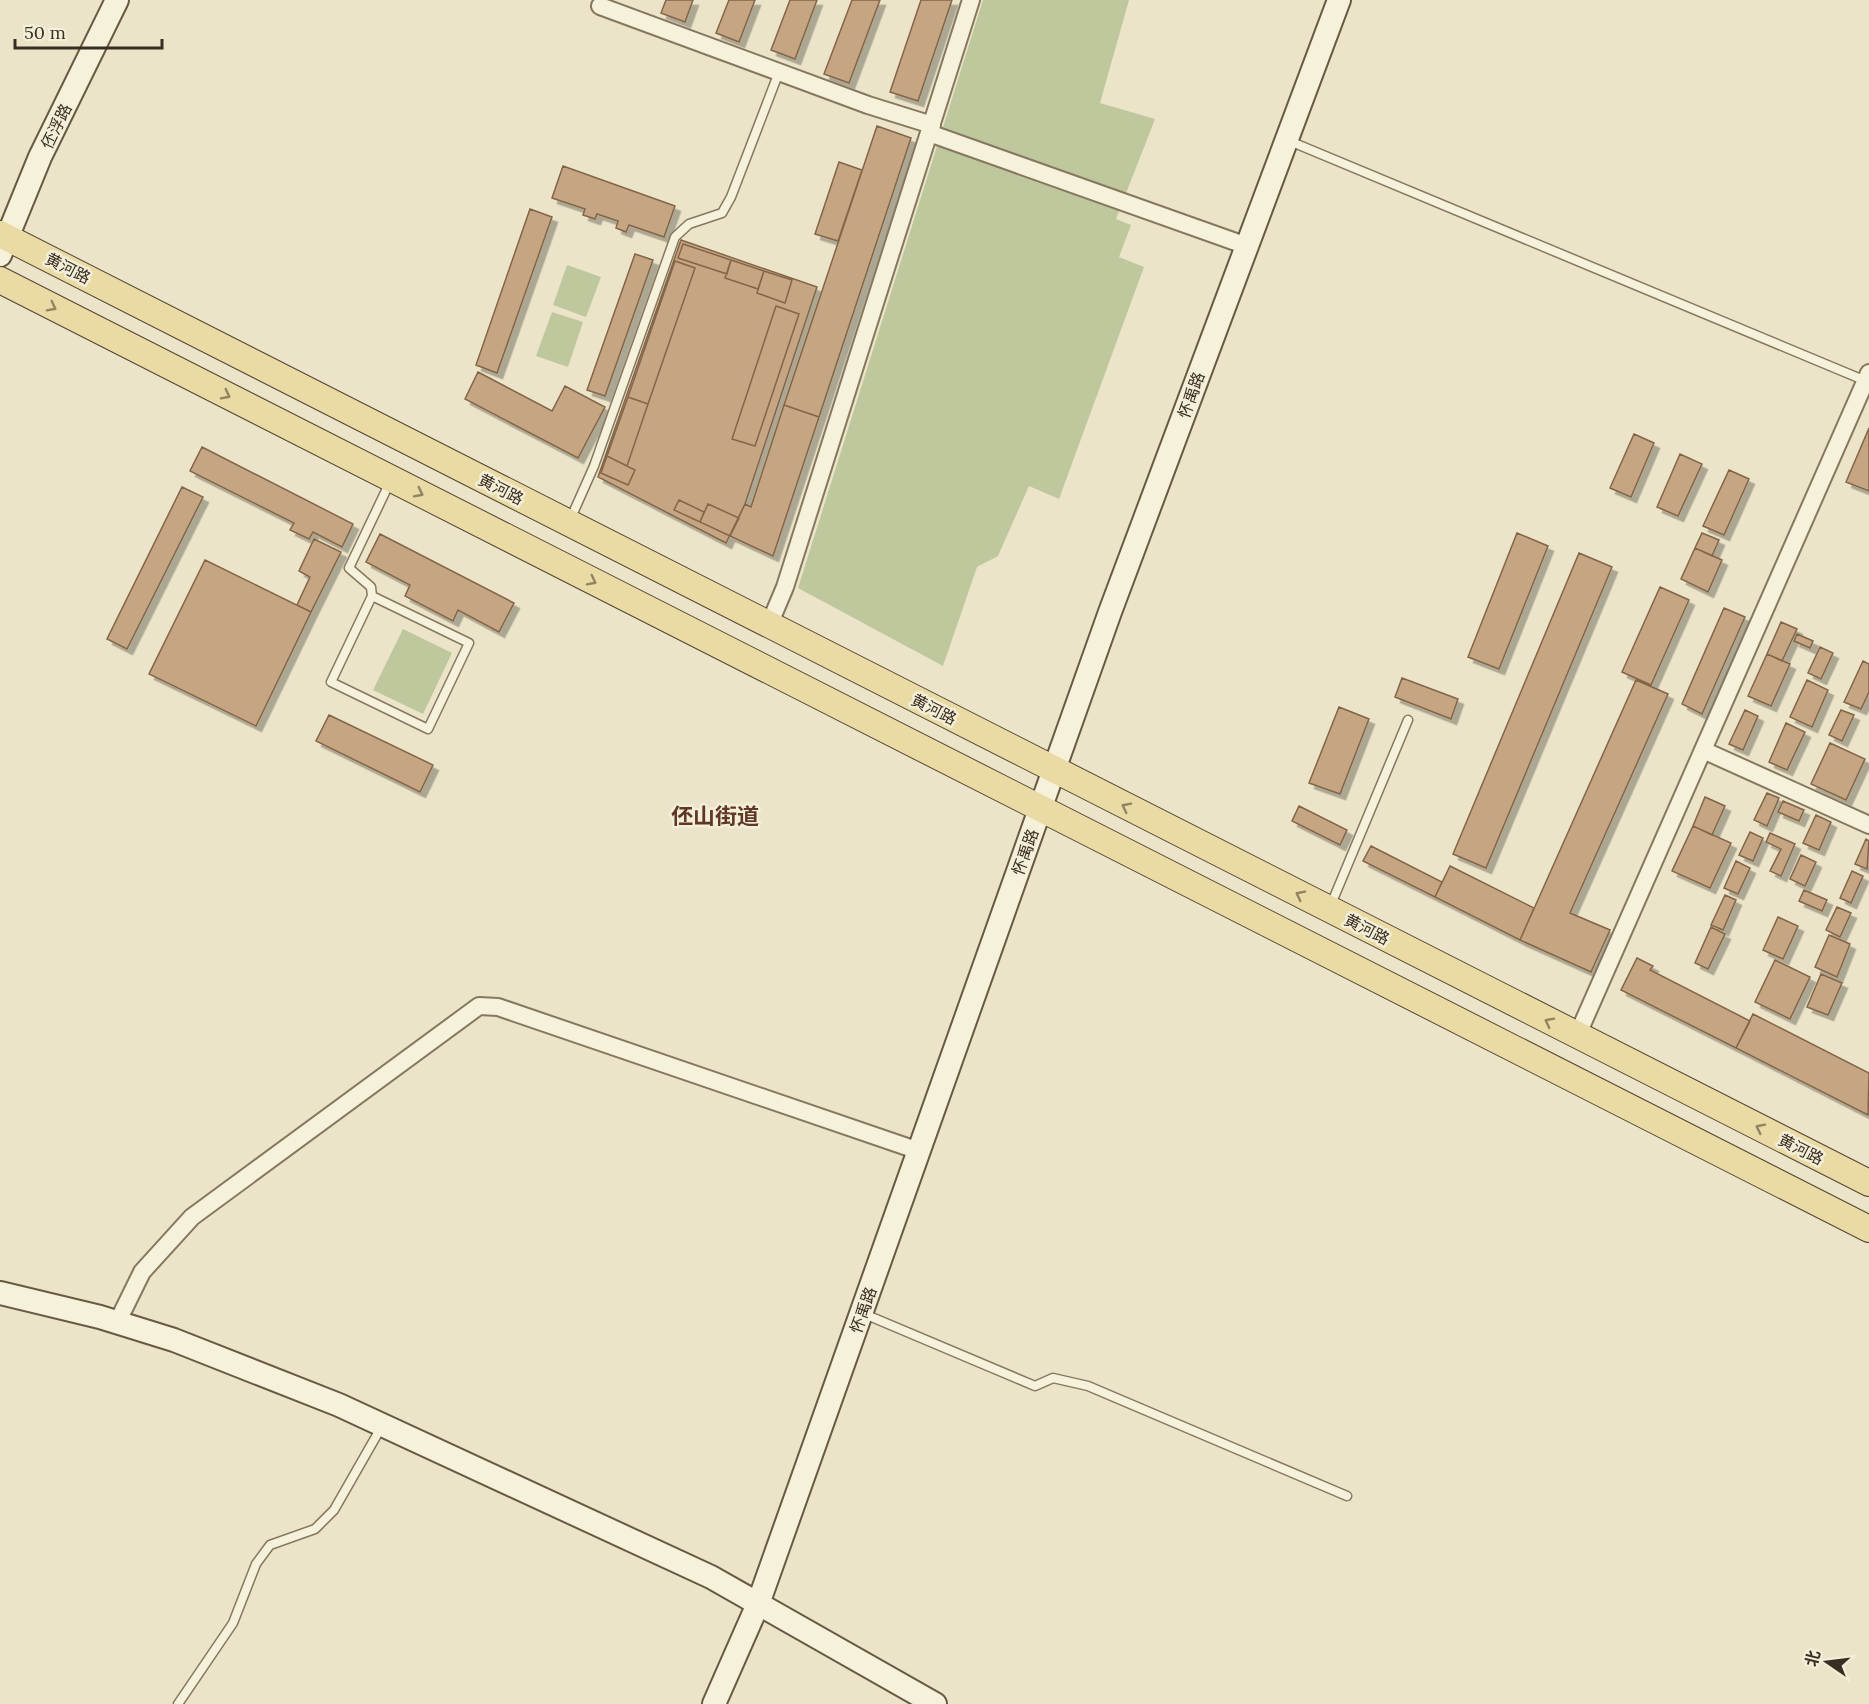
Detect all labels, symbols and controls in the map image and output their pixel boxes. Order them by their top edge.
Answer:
scale bar [15,12,162,50]
text: 50 m [24,21,66,44]
street label: 伾浮路 [36,100,76,152]
street label: 黄河路 [42,248,94,288]
one-way arrow [46,299,57,311]
street label: 怀禹路 [1173,369,1209,421]
one-way arrow [220,387,231,399]
street label: 黄河路 [475,469,527,509]
one-way arrow [412,486,423,497]
one-way arrow [586,574,597,585]
street label: 黄河路 [908,689,960,729]
district label: 伾山街道 [671,802,759,830]
one-way arrow [1122,802,1133,814]
street label: 怀禹路 [1007,826,1043,878]
one-way arrow [1296,891,1306,902]
street label: 黄河路 [1341,909,1393,949]
one-way arrow [1544,1017,1555,1029]
one-way arrow [1756,1124,1767,1136]
street label: 黄河路 [1775,1129,1827,1169]
street label: 怀禹路 [845,1284,881,1336]
north arrow [1797,1632,1857,1692]
text: 北 [1801,1648,1824,1669]

